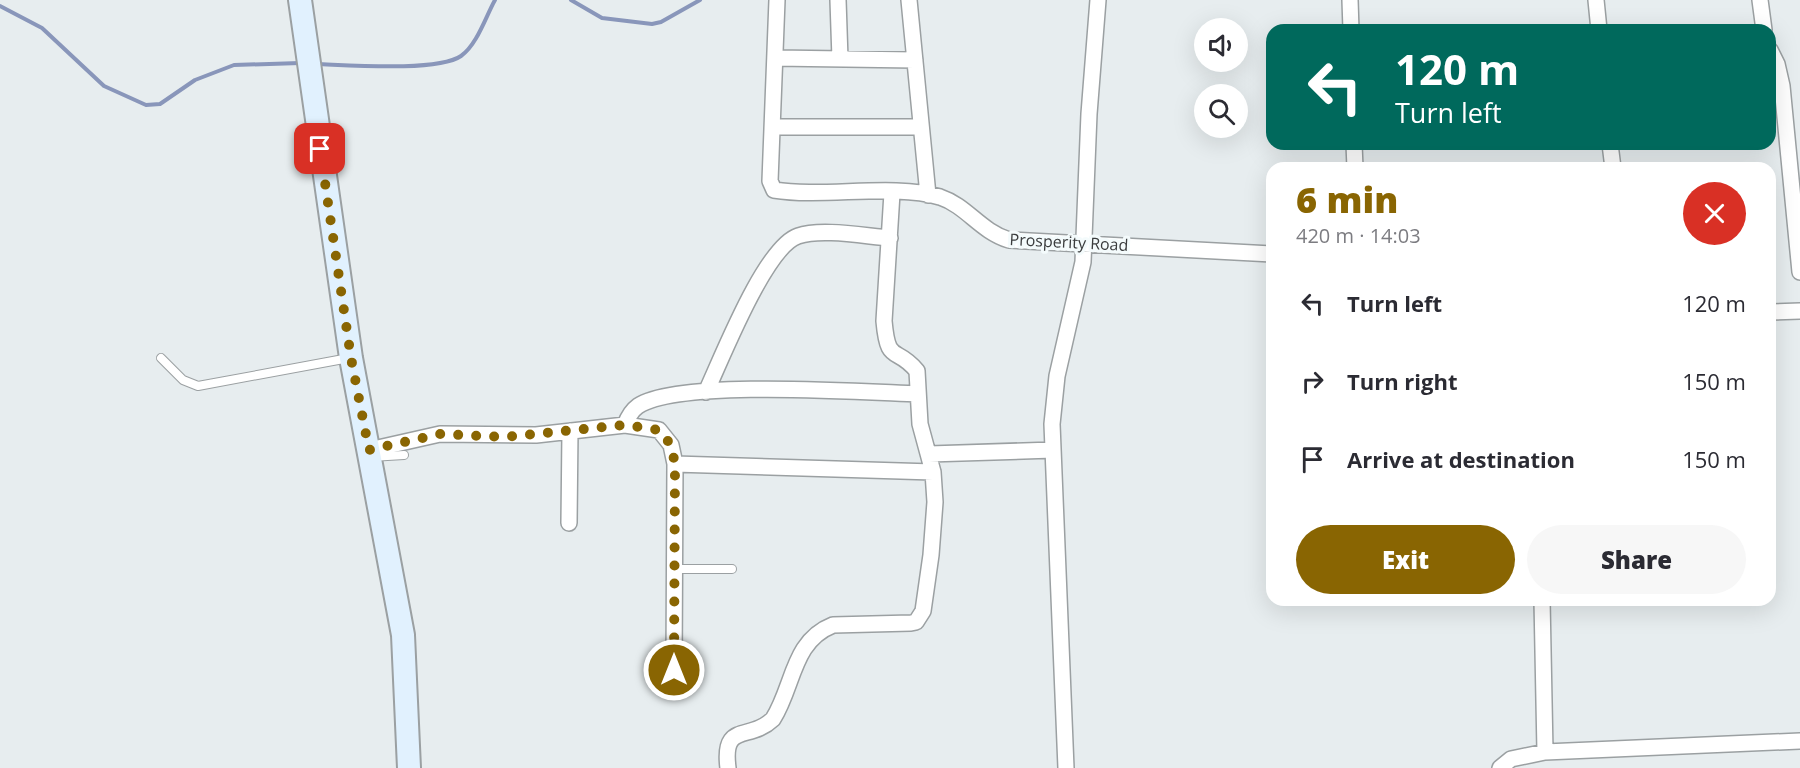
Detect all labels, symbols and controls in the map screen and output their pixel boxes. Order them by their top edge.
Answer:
map controls [1194,18,1248,138]
button: sound [1194,18,1248,72]
text: 120 m [1395,40,1519,97]
icon: left [1296,48,1374,126]
button: search [1194,84,1248,138]
text: Turn left [1395,94,1502,131]
pin [294,123,345,174]
icon: arrive [303,132,336,165]
text: 6 min [1296,175,1398,224]
button: close [1683,182,1746,245]
text: 420 m · 14:03 [1296,222,1421,249]
street label: Prosperity Road [1009,228,1129,256]
icon: left [1296,287,1329,320]
text: Turn left [1347,288,1442,318]
text: 120 m [1682,288,1746,318]
icon: right [1296,365,1329,398]
text: Turn right [1347,366,1458,396]
text: 150 m [1682,366,1746,396]
icon: arrive [1296,443,1329,476]
text: Arrive at destination [1347,444,1575,474]
text: 150 m [1682,444,1746,474]
button: Exit [1296,525,1515,594]
button: Share [1527,525,1746,594]
position arrow [642,638,706,702]

